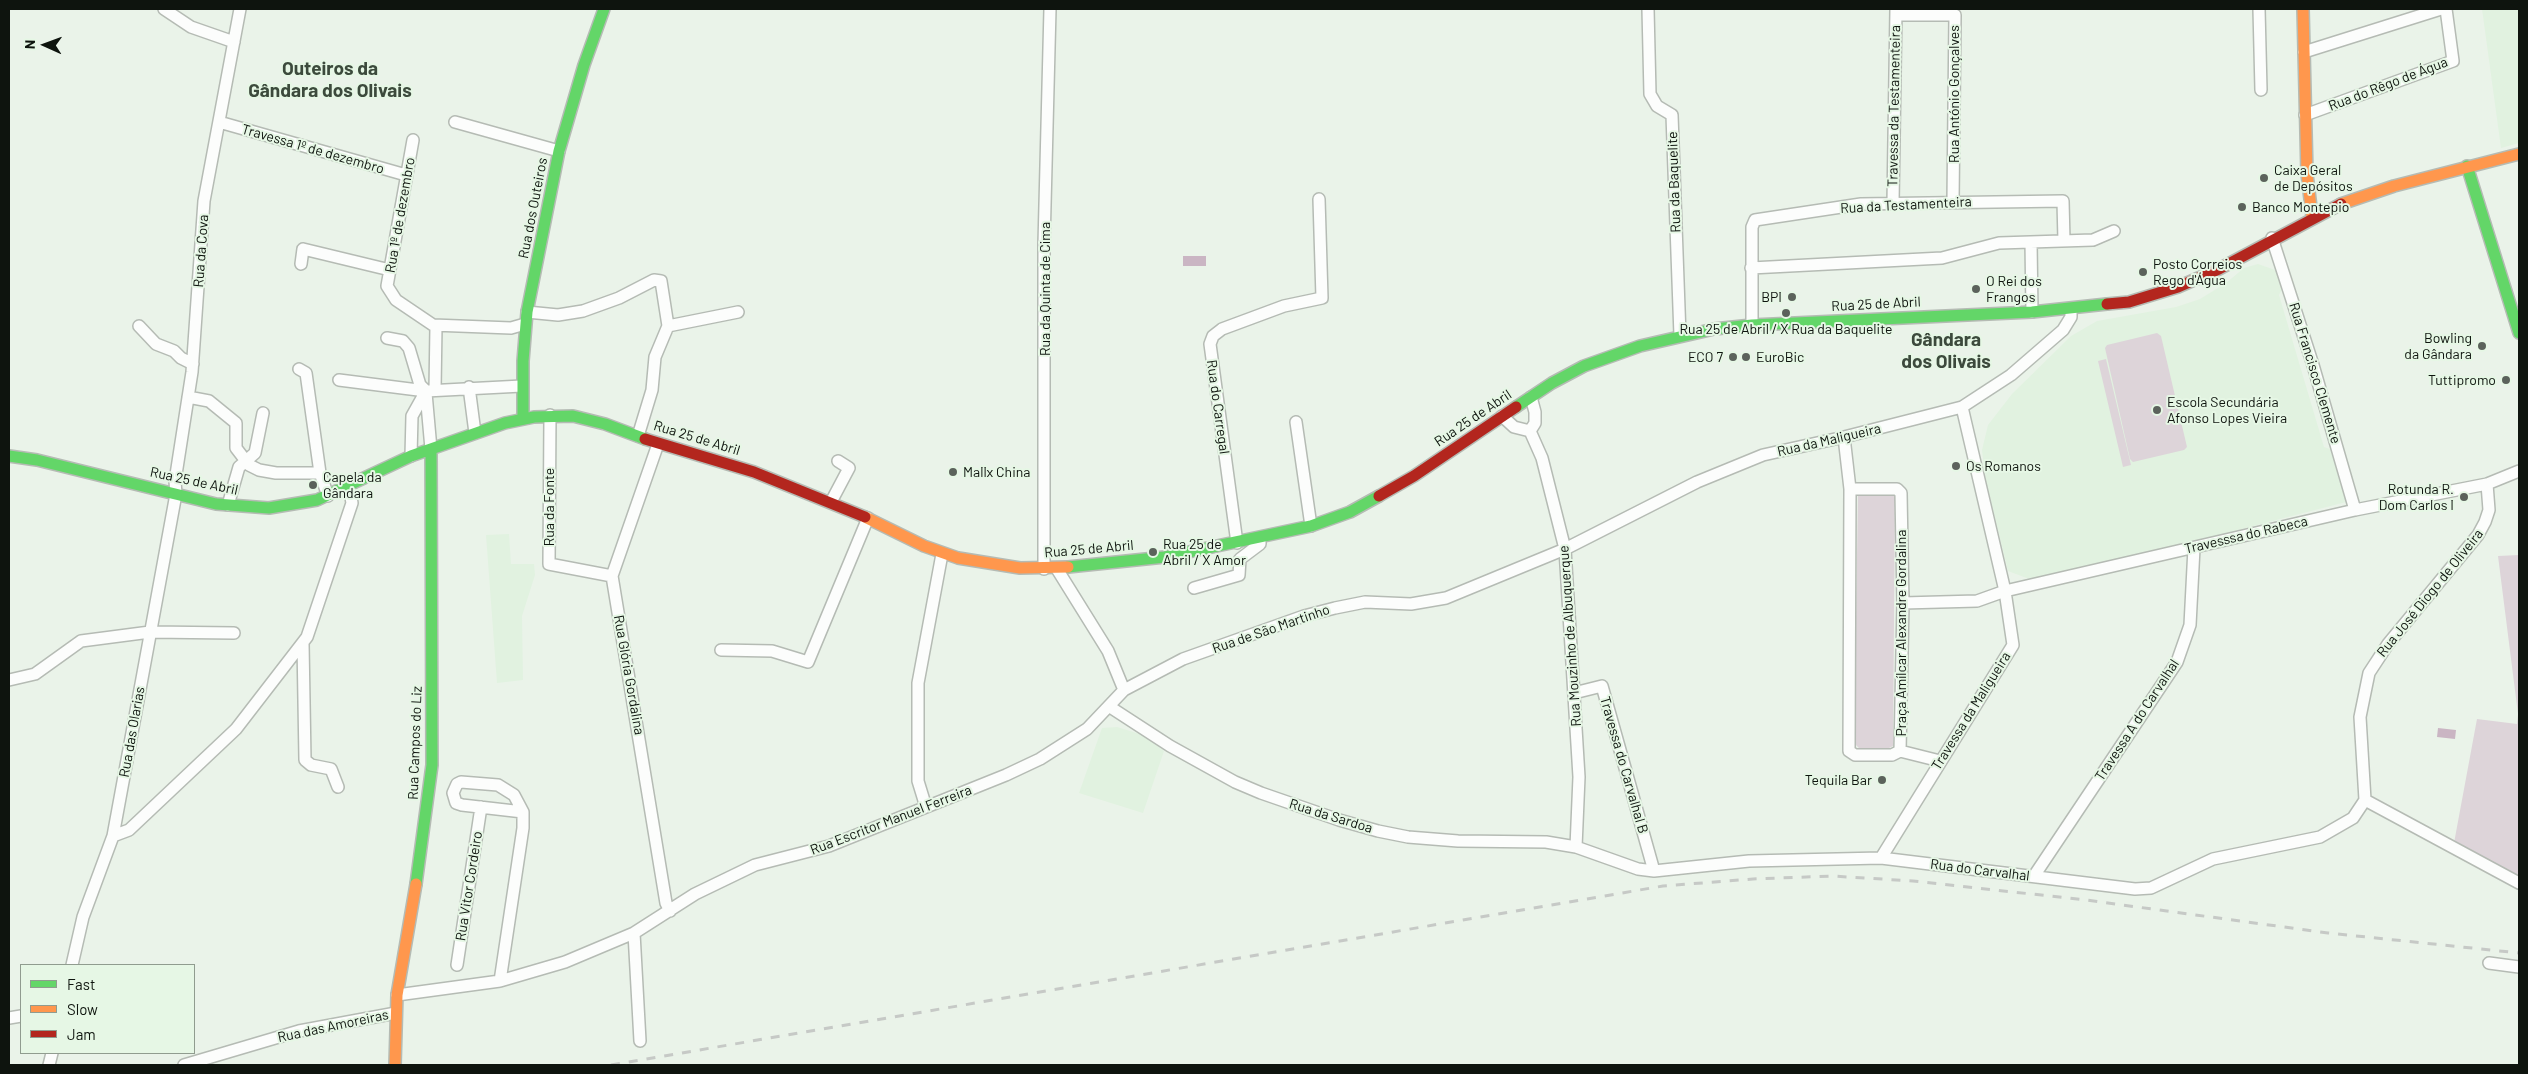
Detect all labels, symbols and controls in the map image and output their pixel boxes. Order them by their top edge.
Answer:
north arrow [20,20,70,70]
street label: Travessa da Testamenteira [1884,25,1904,187]
street label: Rua António Gonçalves [1946,25,1962,163]
text: N [21,40,38,49]
street label: Rua do Rêgo de Água [2326,54,2450,114]
district label: Outeiros da Gândara dos Olivais [248,58,412,102]
street label: Travessa 1º de dezembro [240,121,386,177]
street label: Rua da Baquelite [1664,131,1684,233]
street label: Rua 1º de dezembro [382,156,418,274]
street label: Rua dos Outeiros [515,156,551,260]
place label: Caixa Geral de Depósitos [2274,162,2353,194]
marker: Caixa Geral de Depósitos [2258,172,2270,184]
street label: Rua da Testamenteira [1840,193,1972,217]
place label: Banco Montepio [2252,199,2349,215]
marker: Banco Montepio [2236,201,2248,213]
street label: Rua da Cova [190,214,212,288]
street label: Rua da Quinta de Cima [1037,222,1053,356]
place label: Posto Correios Rego d'Água [2153,256,2242,288]
marker: Posto Correios Rego d'Água [2137,266,2149,278]
place label: O Rei dos Frangos [1986,273,2042,306]
marker: O Rei dos Frangos [1970,283,1982,295]
place label: BPI [1761,289,1782,305]
marker: BPI [1786,291,1798,303]
street label: Rua 25 de Abril [1831,293,1921,315]
street label: Rua Francisco Clemente [2286,300,2344,446]
marker: Rua 25 de Abril / X Rua da Baquelite [1780,307,1792,319]
place label: Rua 25 de Abril / X Rua da Baquelite [1679,321,1893,337]
district label: Gândara dos Olivais [1901,329,1991,373]
place label: Bowling da Gândara [2404,330,2472,362]
marker: Bowling da Gândara [2476,340,2488,352]
place label: ECO 7 [1688,349,1723,365]
place label: EuroBic [1756,349,1804,365]
marker: ECO 7 [1727,351,1739,363]
marker: EuroBic [1740,351,1752,363]
street label: Rua do Carregal [1203,359,1233,455]
place label: Tuttipromo [2428,372,2496,388]
marker: Tuttipromo [2500,374,2512,386]
street label: Rua 25 de Abril [1431,386,1515,450]
place label: Escola Secundária Afonso Lopes Vieira [2167,394,2287,427]
marker: Escola Secundária Afonso Lopes Vieira [2151,404,2163,416]
street label: Rua 25 de Abril [652,417,742,459]
street label: Rua da Maligueira [1776,420,1882,460]
place label: Os Romanos [1966,458,2041,474]
marker: Os Romanos [1950,460,1962,472]
street label: Rua 25 de Abril [149,463,239,499]
place label: Mallx China [963,464,1030,480]
marker: Mallx China [947,466,959,478]
street label: Rua da Fonte [541,468,557,546]
place label: Capela da Gândara [323,469,382,502]
marker: Capela da Gândara [307,479,319,491]
place label: Rotunda R. Dom Carlos I [2379,481,2454,514]
marker: Rotunda R. Dom Carlos I [2458,491,2470,503]
street label: Travesssa do Rabeca [2183,513,2309,557]
street label: Rua José Diogo de Oliveira [2373,526,2487,660]
street label: Praça Amílcar Alexandre Gordalina [1893,529,1909,737]
place label: Rua 25 de Abril / X Amor [1163,536,1246,568]
street label: Rua 25 de Abril [1044,537,1134,561]
street label: Rua Mouzinho de Albuquerque [1555,545,1585,727]
marker: Rua 25 de Abril / X Amor [1147,546,1159,558]
street label: Rua de São Martinho [1210,601,1332,657]
street label: Rua Glória Gordalina [610,614,648,736]
street label: Travessa da Maligueira [1928,649,2014,773]
street label: Travessa A do Carvalhal [2091,656,2183,784]
street label: Rua das Olarias [116,685,148,779]
street label: Rua Campos do Liz [405,686,425,800]
street label: Travessa do Carvalhal B [1596,695,1652,835]
place label: Tequila Bar [1805,772,1872,788]
marker: Tequila Bar [1876,774,1888,786]
street label: Rua Escritor Manuel Ferreira [808,781,974,859]
street label: Rua da Sardoa [1287,795,1375,837]
street label: Rua Vitor Cordeiro [452,830,486,942]
street label: Rua do Carvalhal [1929,856,2031,884]
legend [20,964,195,1054]
text: Fast [67,975,95,993]
text: Slow [67,1000,98,1018]
street label: Rua das Amoreiras [276,1006,390,1046]
text: Jam [67,1025,96,1043]

